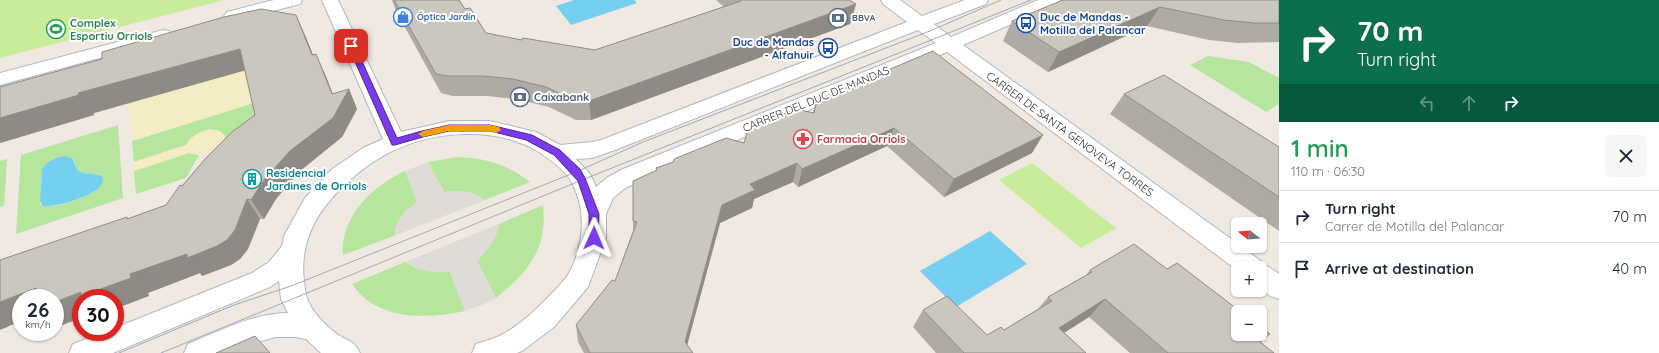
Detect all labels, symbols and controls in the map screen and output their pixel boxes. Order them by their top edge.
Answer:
shop icon: Óptica Jardín [392,6,414,28]
bank icon: BBVA [827,7,849,29]
place label: Duc de Mandas - Motilla del Palancar [1040,10,1146,37]
place label: Óptica Jardín [417,11,476,22]
place label: BBVA [852,12,876,23]
bus stop icon: Duc de Mandas - Motilla del Palancar [1015,12,1037,34]
text: 70 m [1357,13,1423,48]
place label: Complex Esportiu Orriols [70,16,152,43]
icon: right [1291,16,1343,68]
sports icon: Complex Esportiu Orriols [45,18,67,40]
pin [334,29,368,63]
icon: arrive [340,35,362,57]
place label: Duc de Mandas - Alfahuir [733,35,814,62]
bus stop icon: Duc de Mandas - Alfahuir [817,37,839,59]
text: Turn right [1357,48,1437,71]
street label: CARRER DEL DUC DE MANDAS [741,63,891,135]
street label: CARRER DE SANTA GENOVEVA TORRES [984,69,1156,199]
bank icon: Caixabank [509,86,531,108]
place label: Caixabank [534,90,589,104]
icon: left [1416,92,1438,114]
icon: ahead [1458,92,1480,114]
icon: right [1500,92,1522,114]
pharmacy icon: Farmacia Orriols [792,128,814,150]
place label: Farmacia Orriols [817,132,906,146]
text: 1 min [1291,133,1349,163]
button: close [1605,135,1647,177]
text: 110 m · 06:30 [1291,163,1365,179]
place label: Residencial Jardines de Orriols [266,166,367,193]
building icon: Residencial Jardines de Orriols [241,168,263,190]
text: Turn right [1325,199,1396,218]
icon: right [1291,206,1313,228]
text: 70 m [1613,207,1647,226]
position arrow [573,217,615,259]
north arrow [1231,217,1267,253]
map controls [1231,217,1267,341]
text: Carrer de Motilla del Palancar [1325,218,1504,234]
icon: arrive [1291,258,1313,280]
text: Arrive at destination [1325,259,1474,278]
text: 40 m [1612,259,1647,278]
button: + [1231,261,1267,297]
speed limit sign: 30 [72,289,124,341]
text: 26 [27,297,49,322]
button: − [1231,305,1267,341]
text: km/h [25,318,51,331]

